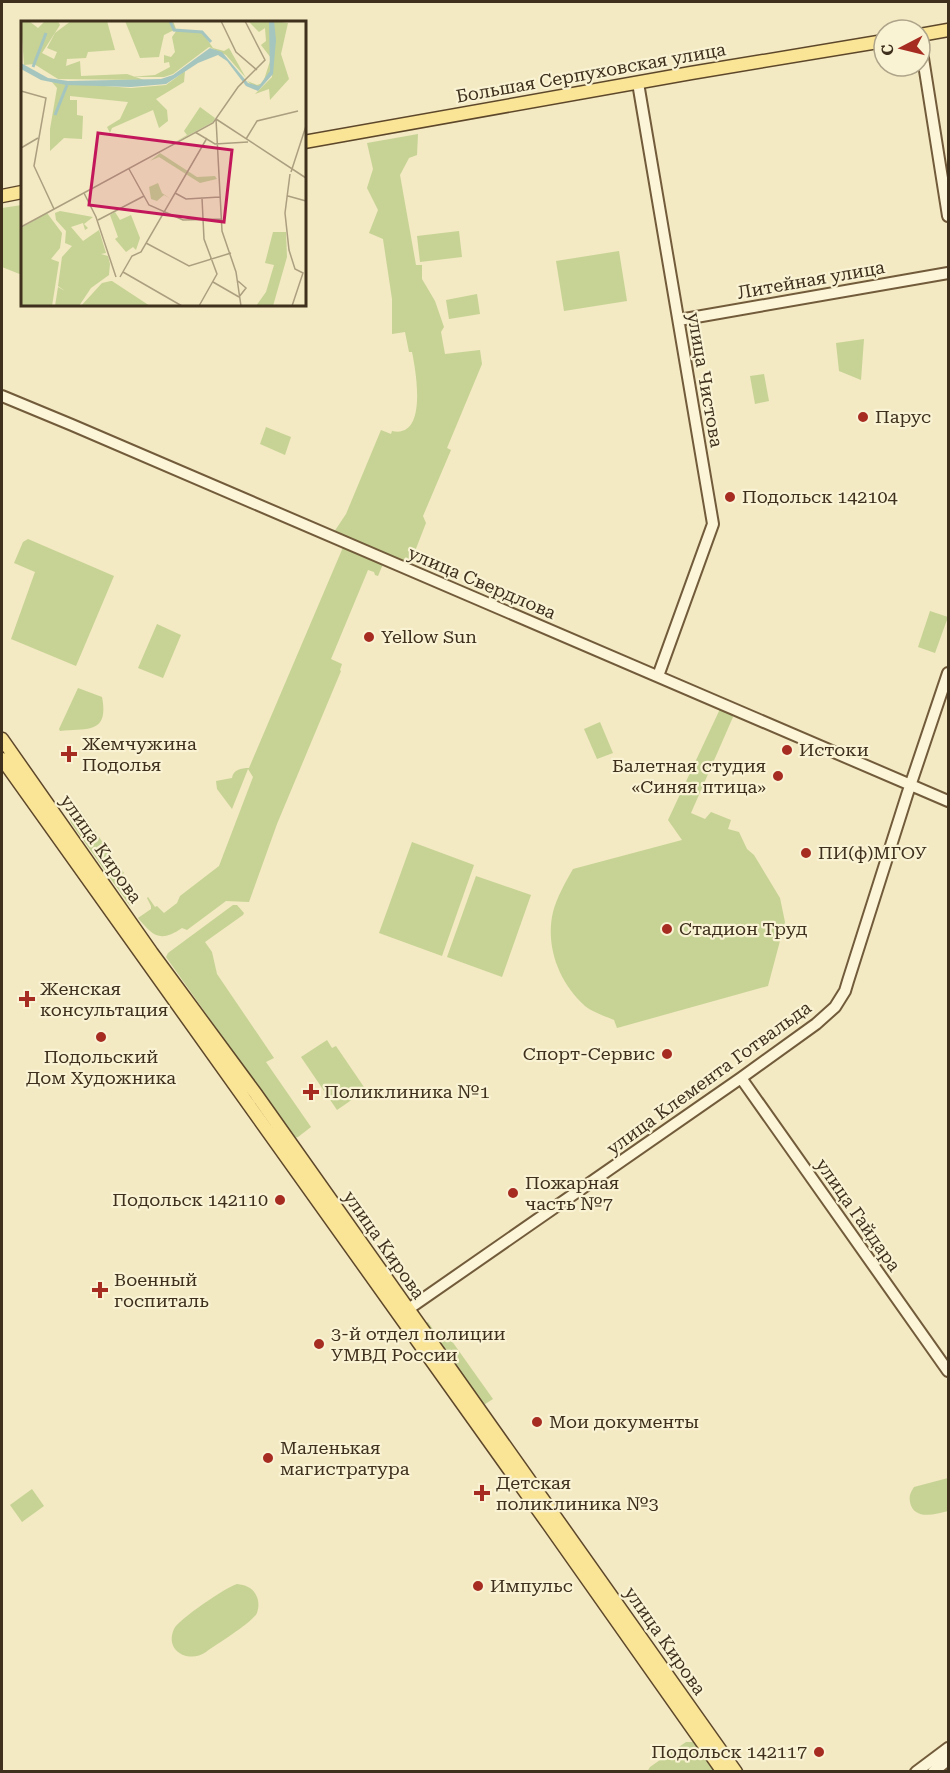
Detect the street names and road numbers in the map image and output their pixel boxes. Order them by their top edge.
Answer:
street label: Большая Серпуховская улица [454,38,728,107]
street label: Литейная улица [735,256,887,303]
street label: улица Чистова [683,311,728,449]
street label: улица Свердлова [405,542,559,623]
street label: улица Кирова [56,791,147,907]
street label: улица Клемента Готвальда [602,996,815,1159]
street label: улица Гайдара [812,1154,905,1275]
street label: улица Кирова [339,1187,430,1303]
street label: улица Кирова [620,1583,711,1699]

